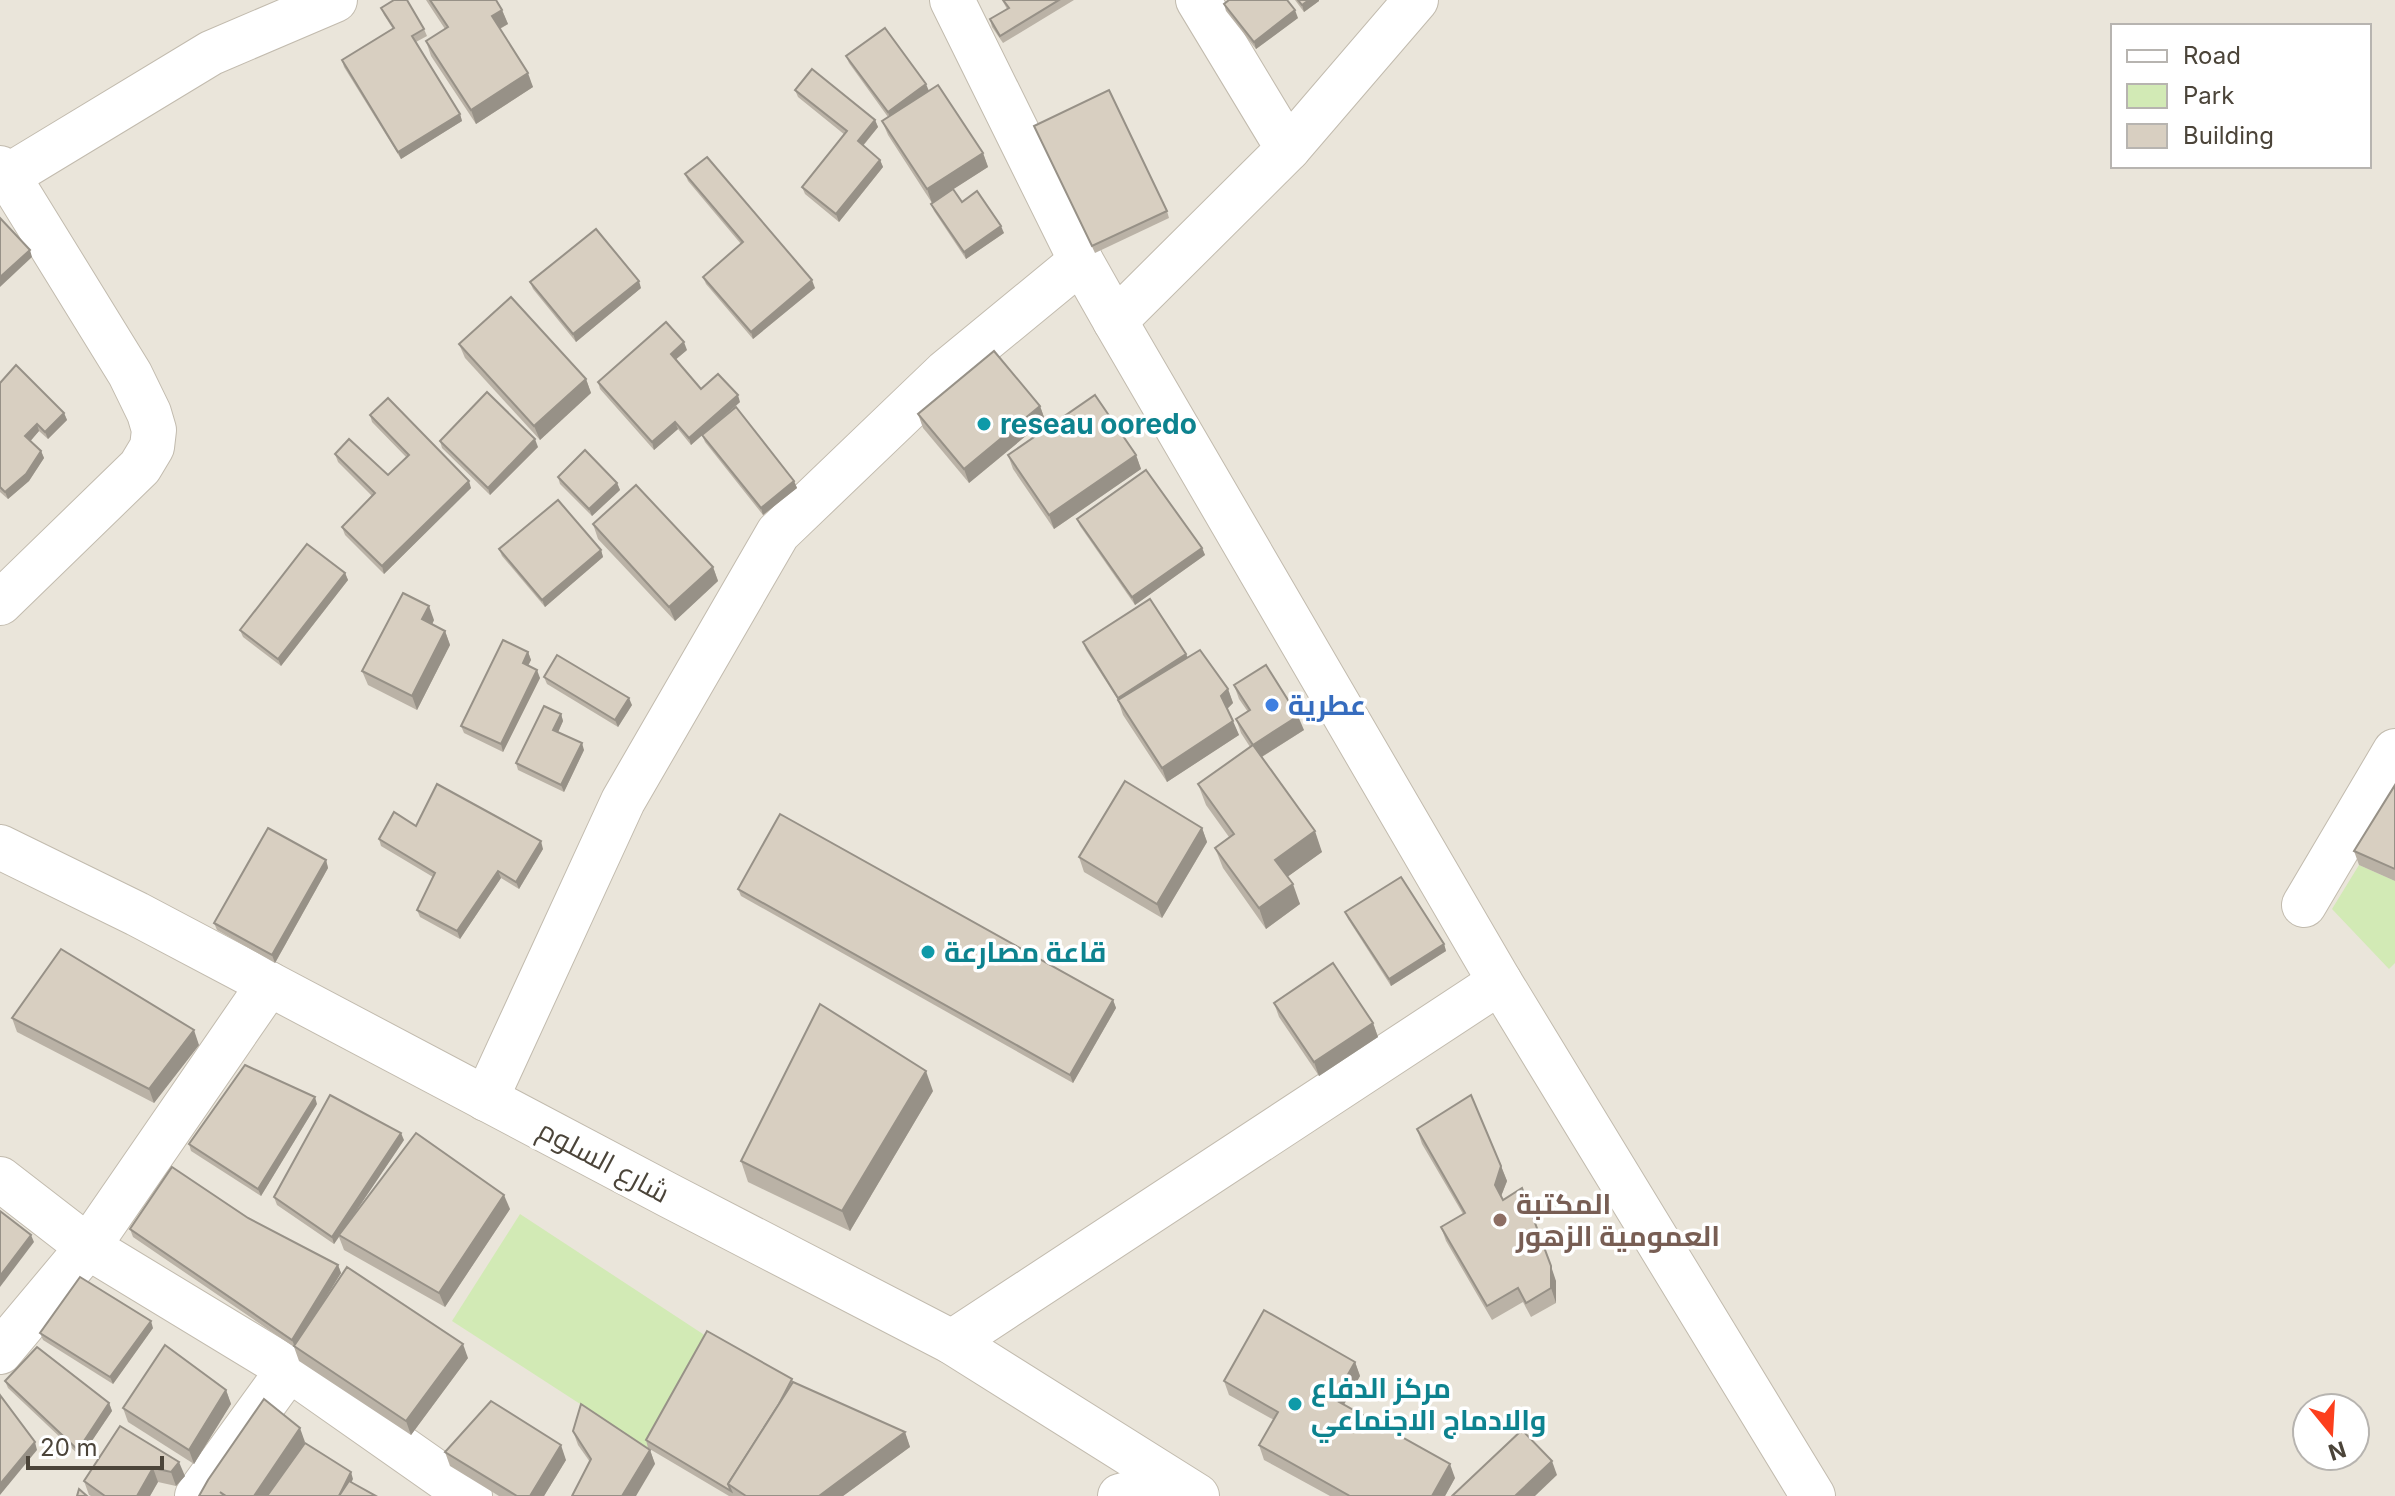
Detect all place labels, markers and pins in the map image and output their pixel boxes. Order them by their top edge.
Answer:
place label: reseau ooredo [1000,407,1197,441]
marker: reseau ooredo [975,415,993,433]
place label: عطرية [1288,688,1366,722]
marker: عطرية [1263,696,1281,714]
place label: قاعة مصارعة [944,935,1106,969]
marker: قاعة مصارعة [919,943,937,961]
place label: المكتبة العمومية الزهور [1515,1187,1720,1253]
marker: المكتبة العمومية الزهور [1491,1211,1509,1229]
place label: مركز الدفاع والادماج الاجنماعي [1311,1371,1546,1443]
marker: مركز الدفاع والادماج الاجنماعي [1286,1395,1304,1413]

